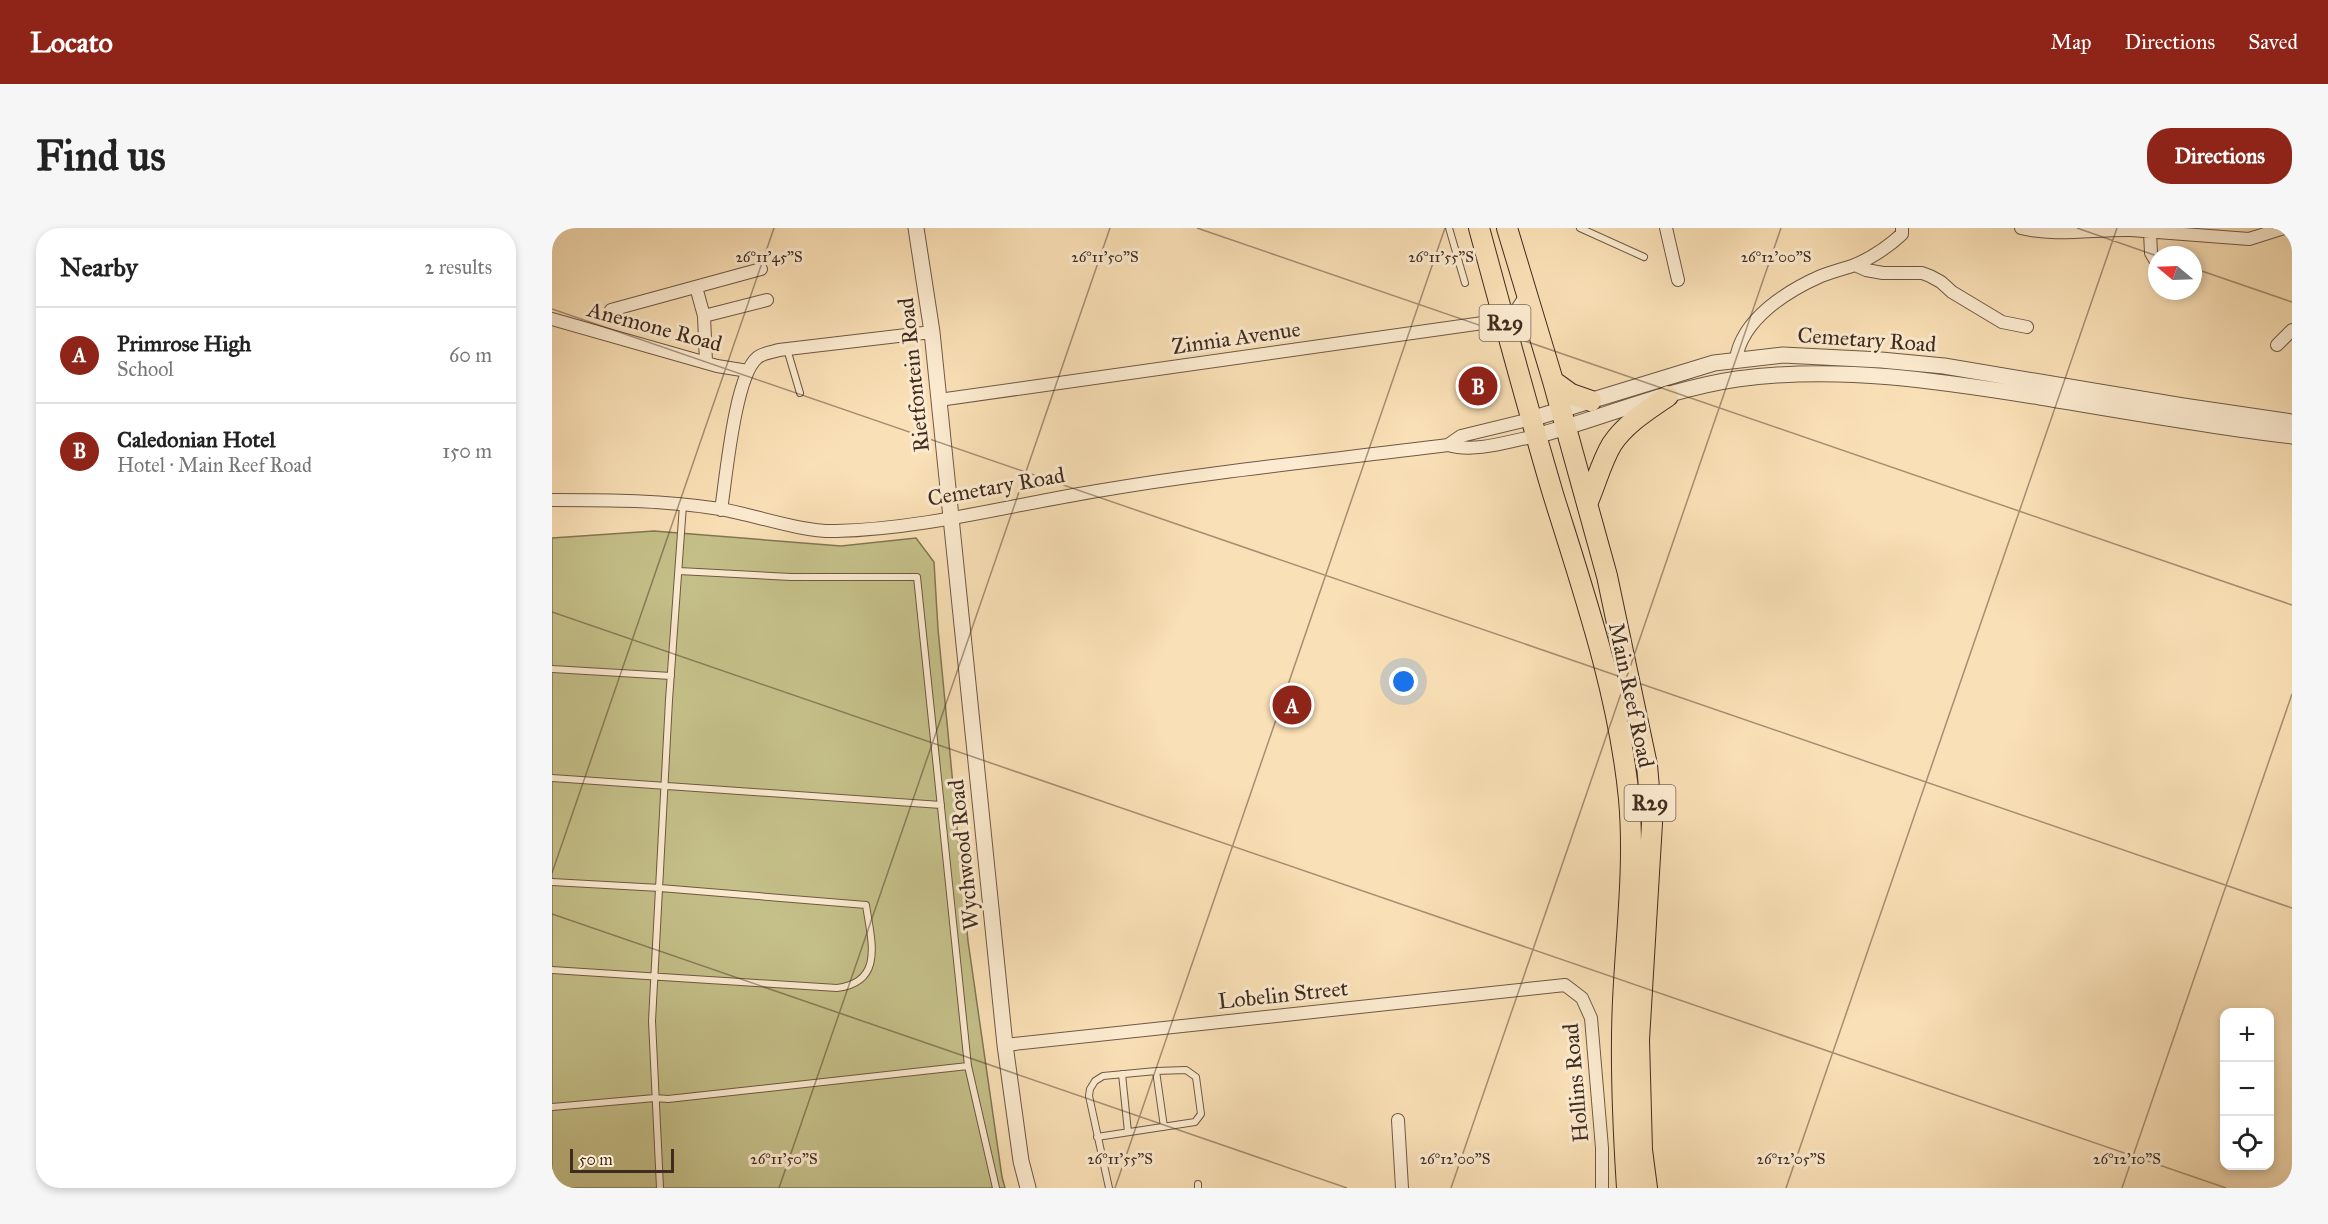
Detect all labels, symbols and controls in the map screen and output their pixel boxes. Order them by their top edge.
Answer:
text: Locato [30,25,113,60]
text: Map [2051,29,2092,55]
text: Directions [2125,29,2215,55]
text: Saved [2248,29,2298,55]
button: Directions [2147,128,2292,184]
text: Find us [36,130,166,182]
north arrow [2148,246,2202,300]
text: 26°11'45"S [735,248,803,266]
text: 26°11'50"S [1071,248,1139,266]
text: 26°11'55"S [1408,248,1474,266]
text: 26°12'00"S [1741,248,1811,266]
text: Nearby [60,251,138,283]
text: 2 results [424,255,492,279]
street label: Anemone Road [584,295,725,357]
street label: Rietfontein Road [892,296,935,454]
road number: R29 [1480,305,1530,341]
street label: Zinnia Avenue [1170,315,1302,360]
street label: Cemetary Road [1797,321,1937,358]
text: Primrose High [117,330,251,357]
text: A [73,343,86,367]
text: 60 m [449,343,492,367]
text: School [117,357,174,381]
pin: B [1458,364,1498,408]
text: Caledonian Hotel [117,426,275,453]
text: B [73,439,86,463]
text: 150 m [442,439,492,463]
text: Hotel · Main Reef Road [117,453,312,477]
street label: Cemetary Road [925,461,1067,512]
street label: Main Reef Road [1603,620,1660,770]
your location [1389,667,1418,696]
pin: A [1272,682,1312,728]
street label: Wychwood Road [942,778,985,932]
road number: R29 [1624,785,1676,821]
street label: Lobelin Street [1217,974,1350,1015]
map controls [2220,1008,2274,1170]
button: + [2220,1008,2274,1062]
street label: Hollins Road [1557,1022,1594,1144]
button: − [2220,1062,2274,1116]
button: locate [2220,1116,2274,1170]
scale bar [570,1146,674,1174]
text: 50 m [579,1150,613,1169]
text: 26°11'50"S [750,1150,818,1168]
text: 26°11'55"S [1087,1150,1153,1168]
text: 26°12'00"S [1420,1150,1490,1168]
text: 26°12'05"S [1757,1150,1825,1168]
text: 26°12'10"S [2093,1150,2161,1168]

